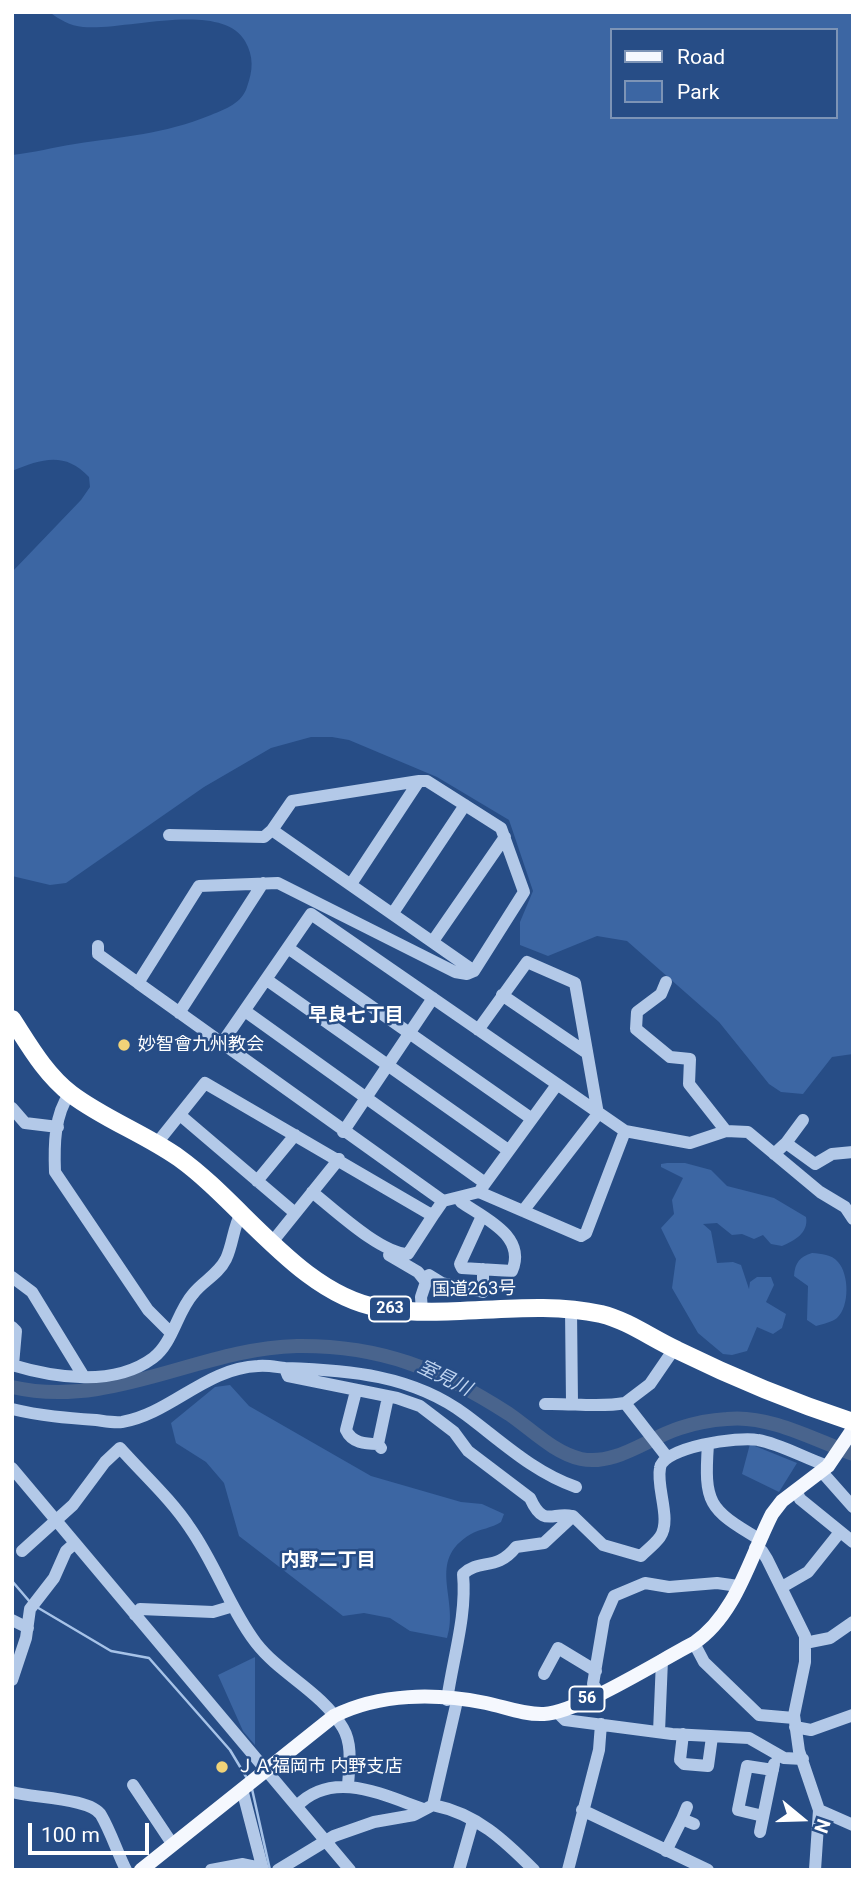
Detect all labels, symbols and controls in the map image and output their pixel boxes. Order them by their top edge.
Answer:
legend [610,28,837,119]
text: Road [677,45,725,69]
text: Park [677,80,719,104]
district label: 早良七丁目 [309,1005,403,1027]
place label: 妙智會九州教会 [138,1034,264,1056]
marker: 妙智會九州教会 [116,1037,132,1053]
street label: 国道263号 [432,1278,516,1302]
road number: 263 [369,1296,411,1322]
water label: 室見川 [413,1356,475,1402]
district label: 内野二丁目 [281,1550,375,1572]
road number: 56 [570,1686,604,1712]
place label: ＪＡ福岡市 内野支店 [236,1756,402,1778]
marker: ＪＡ福岡市 内野支店 [214,1759,230,1775]
north arrow [767,1784,837,1854]
scale bar [32,1808,152,1852]
text: N [809,1816,835,1836]
text: 100 m [41,1823,100,1847]

